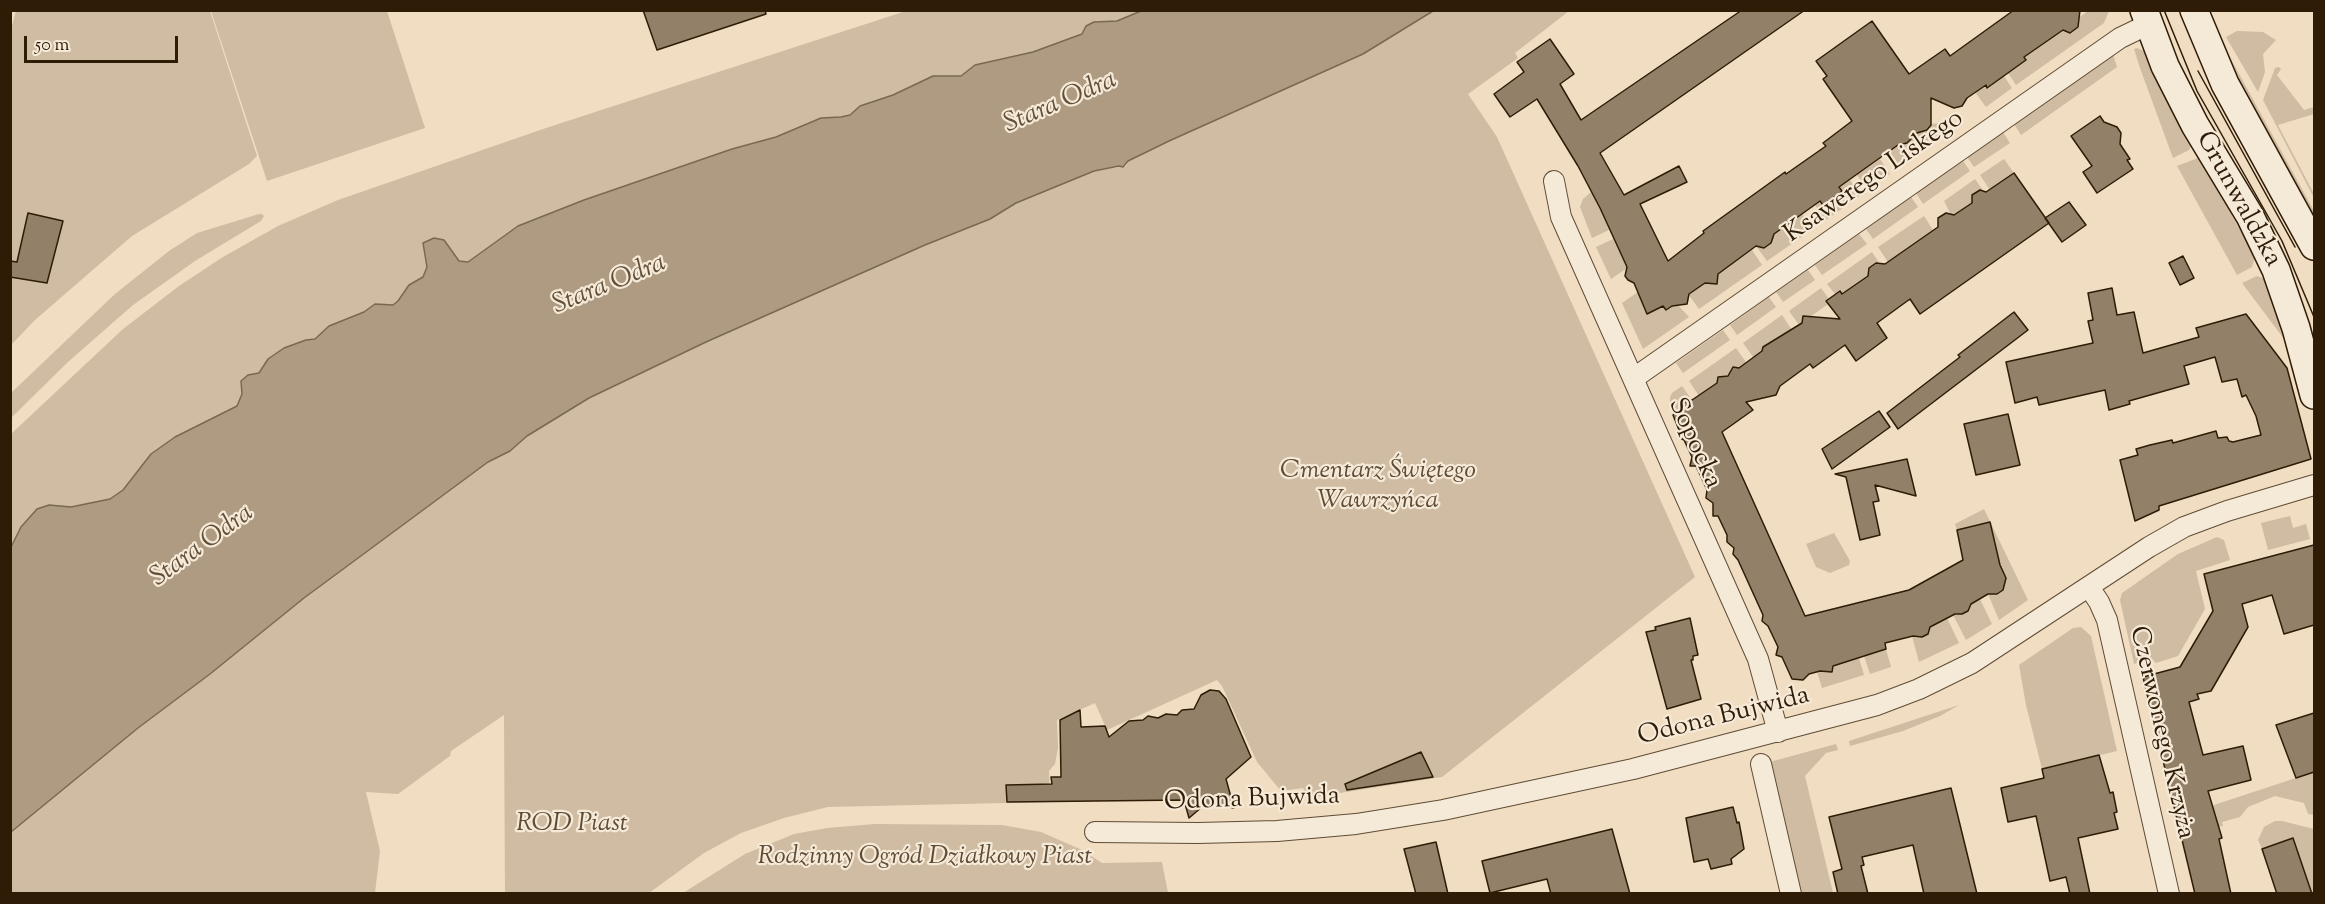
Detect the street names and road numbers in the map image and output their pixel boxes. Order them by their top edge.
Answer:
street label: Ksawerego Liskego [1779,105,1971,251]
street label: Grunwaldzka [2187,127,2287,273]
street label: Sopocka [1659,394,1727,494]
street label: Czerwonego Krzyża [2120,624,2200,842]
street label: Odona Bujwida [1635,682,1813,754]
street label: Odona Bujwida [1164,782,1340,820]

